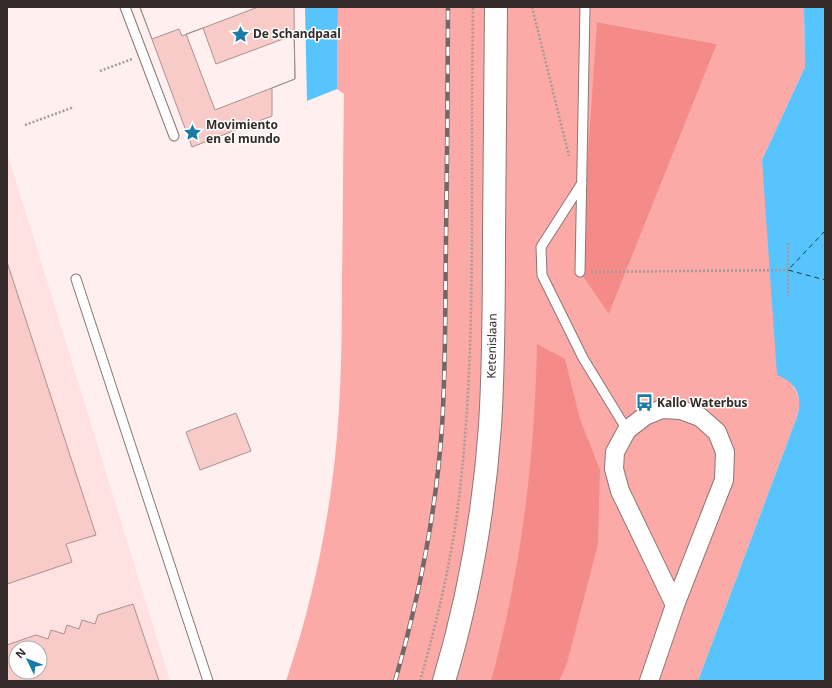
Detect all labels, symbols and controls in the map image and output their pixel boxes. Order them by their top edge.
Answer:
place icon: De Schandpaal [230,24,250,44]
place label: De Schandpaal [253,25,341,42]
place label: Movimiento en el mundo [206,116,280,147]
place icon: Movimiento en el mundo [183,122,203,142]
street label: Ketenislaan [482,313,501,379]
bus stop icon: Kallo Waterbus [634,393,654,413]
place label: Kallo Waterbus [657,394,748,411]
north arrow [8,640,48,680]
text: N [12,644,29,661]

